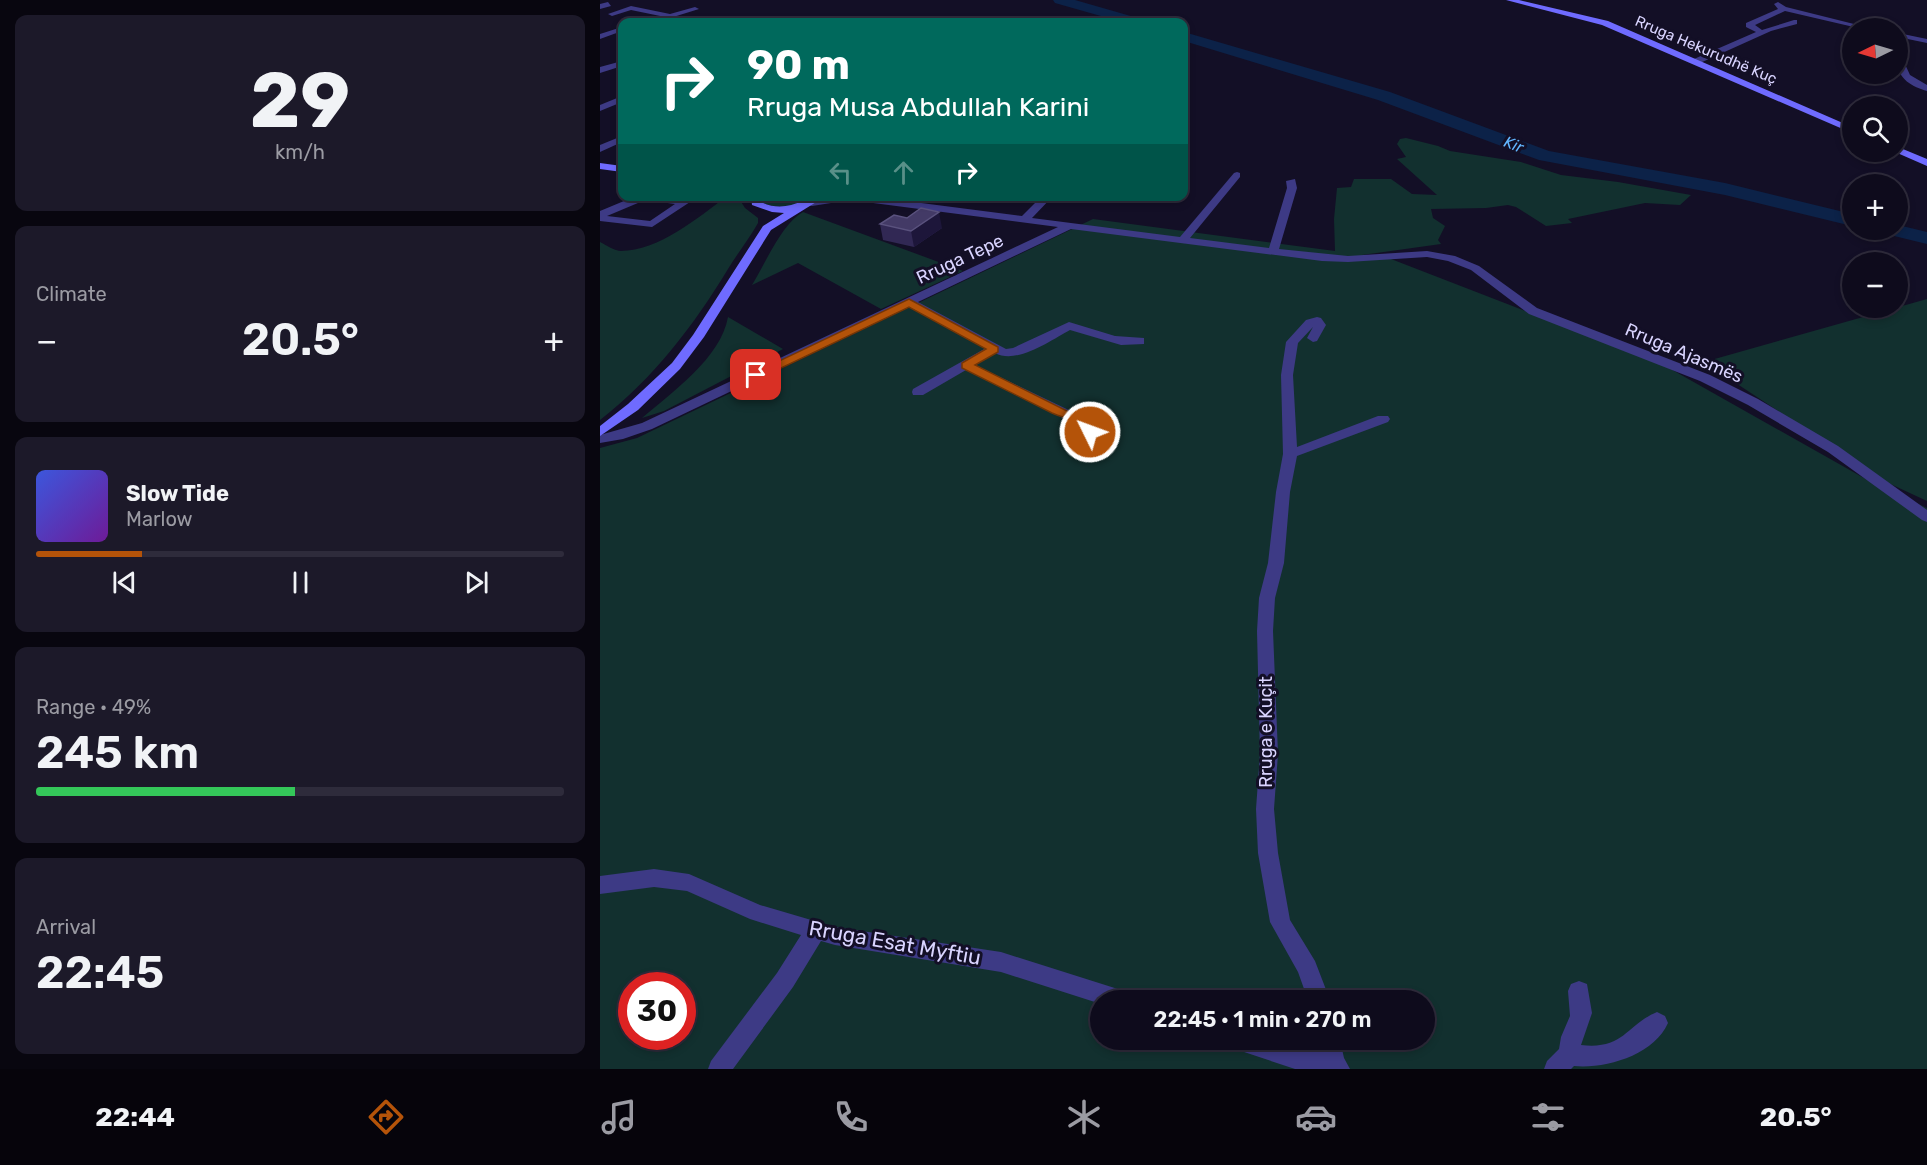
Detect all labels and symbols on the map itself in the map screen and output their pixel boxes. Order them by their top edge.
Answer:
street label: Rruga Hekurudhë Kuç [1632,12,1780,88]
north arrow [1842,18,1908,84]
water label: Kir [1501,132,1527,157]
street label: Rruga Tepe [913,229,1007,289]
street label: Rruga Ajasmës [1622,318,1746,388]
pin [730,349,781,400]
position arrow [1058,400,1122,464]
street label: Rruga e Kuçit [1255,676,1277,788]
street label: Rruga Esat Myftiu [807,915,983,970]
speed limit sign: 30 [618,972,696,1050]

